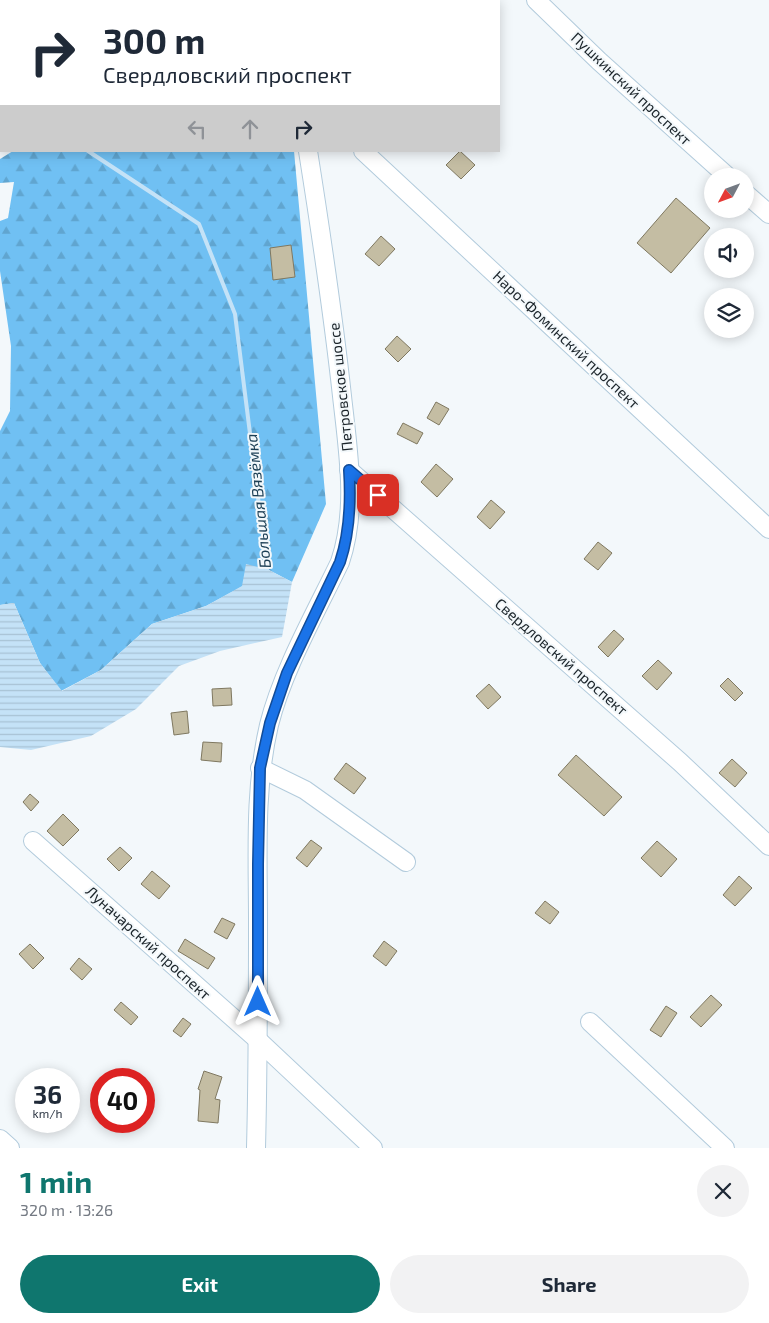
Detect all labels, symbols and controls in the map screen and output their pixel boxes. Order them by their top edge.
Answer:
text: 300 m [103,19,205,61]
icon: right [20,20,85,85]
street label: Пушкинский проспект [567,28,695,149]
text: Свердловский проспект [103,61,352,87]
icon: left [183,115,211,143]
icon: ahead [236,115,264,143]
icon: right [289,115,317,143]
north arrow [704,168,754,218]
map controls [704,168,754,338]
button: sound [704,228,754,278]
street label: Наро-Фоминский проспект [490,267,644,412]
button: layers [704,288,754,338]
street label: Петровское шоссе [324,322,356,452]
water label: Большая Вязёмка [241,433,274,569]
pin [357,474,399,516]
icon: arrive [364,481,392,509]
street label: Свердловский проспект [492,594,632,719]
street label: Луначарский проспект [82,882,215,1004]
position arrow [231,975,283,1027]
speed limit sign: 40 [90,1068,155,1133]
text: 36 [33,1079,62,1109]
text: km/h [33,1106,62,1120]
text: 1 min [20,1163,92,1199]
button: close [697,1165,749,1217]
text: 320 m · 13:26 [20,1200,113,1219]
button: Exit [20,1255,380,1313]
button: Share [390,1255,749,1313]

